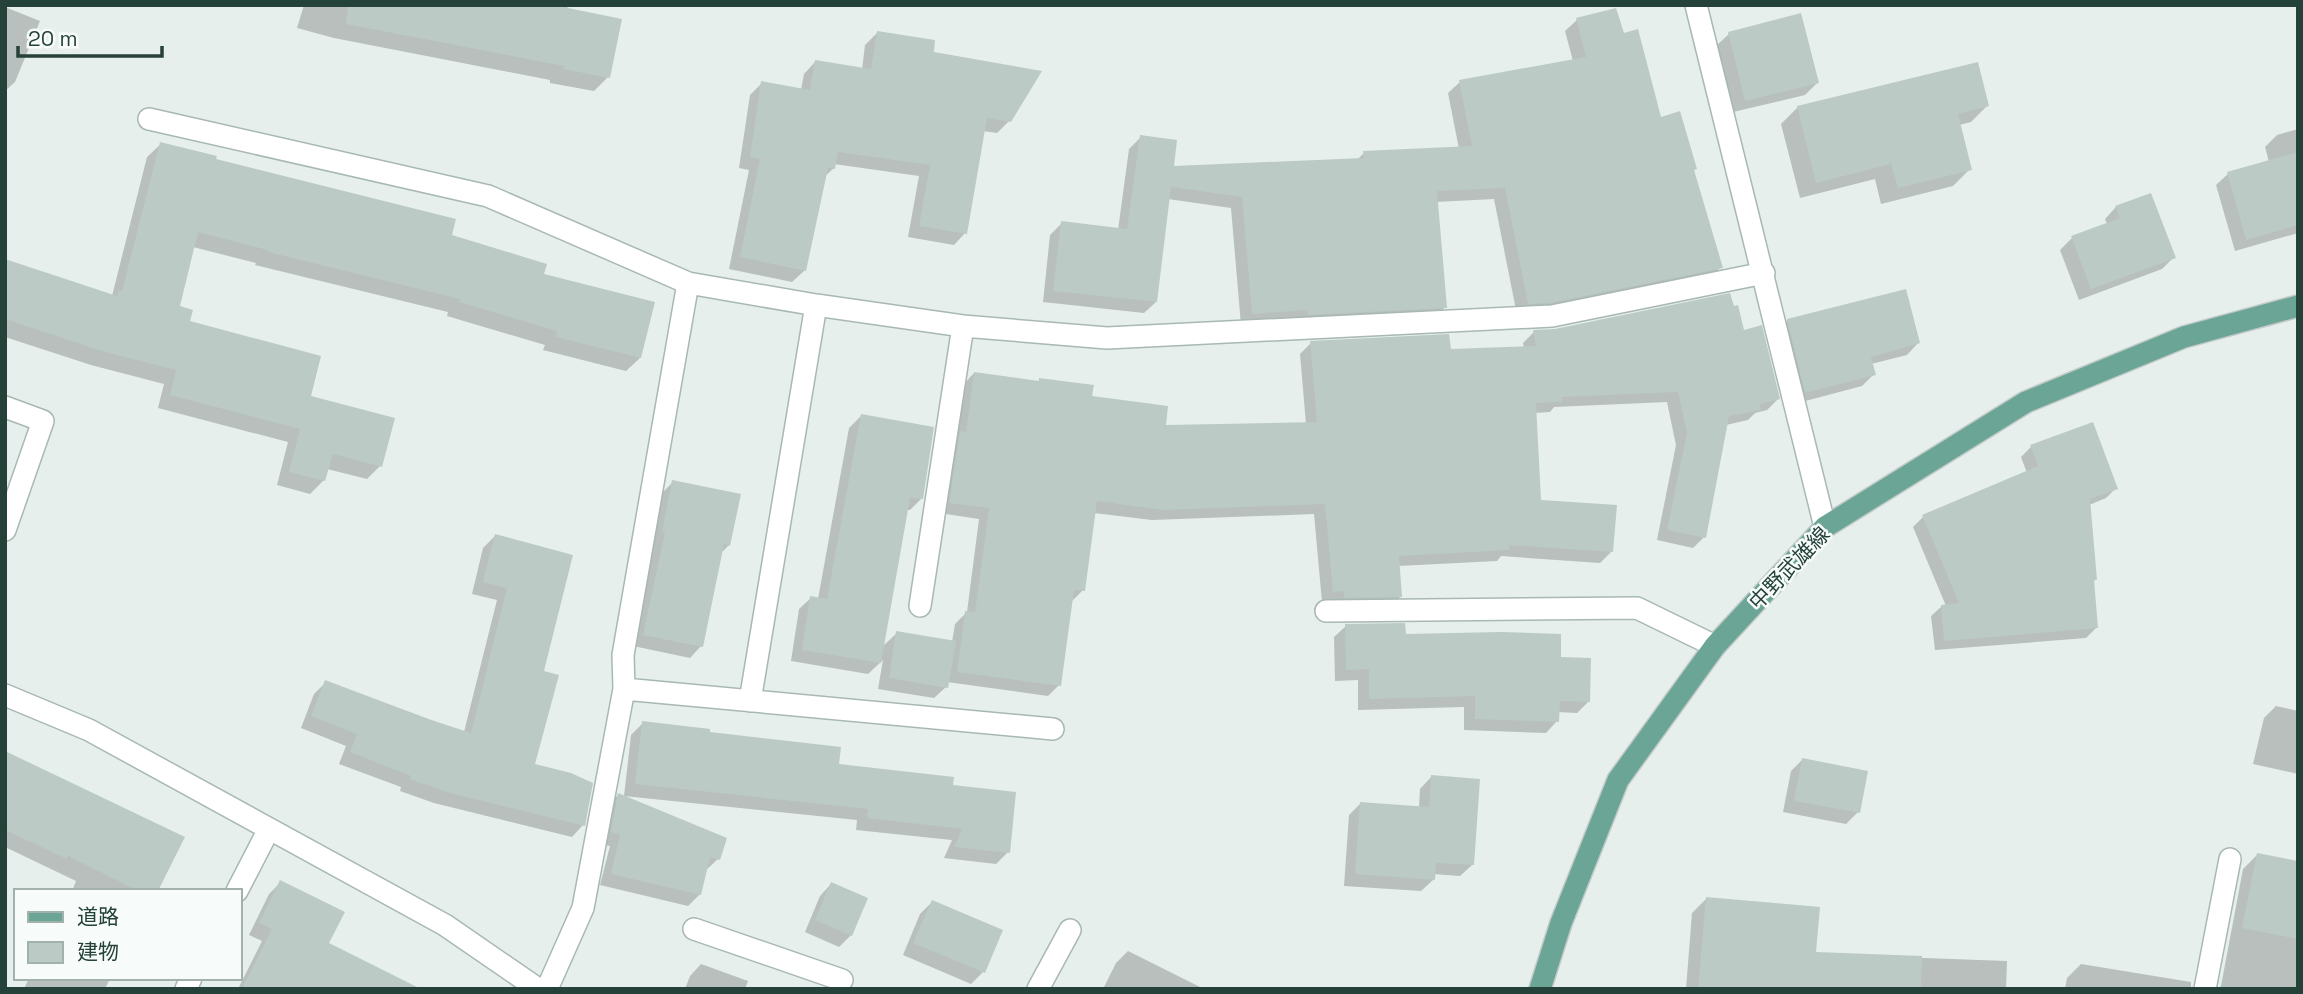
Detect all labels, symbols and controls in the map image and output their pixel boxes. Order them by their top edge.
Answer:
scale bar [18,14,161,58]
text: 20 m [28,25,78,52]
street label: 中野武雄線 [1743,521,1835,615]
legend [14,889,242,980]
text: 道路 [77,903,119,930]
text: 建物 [77,938,119,965]

